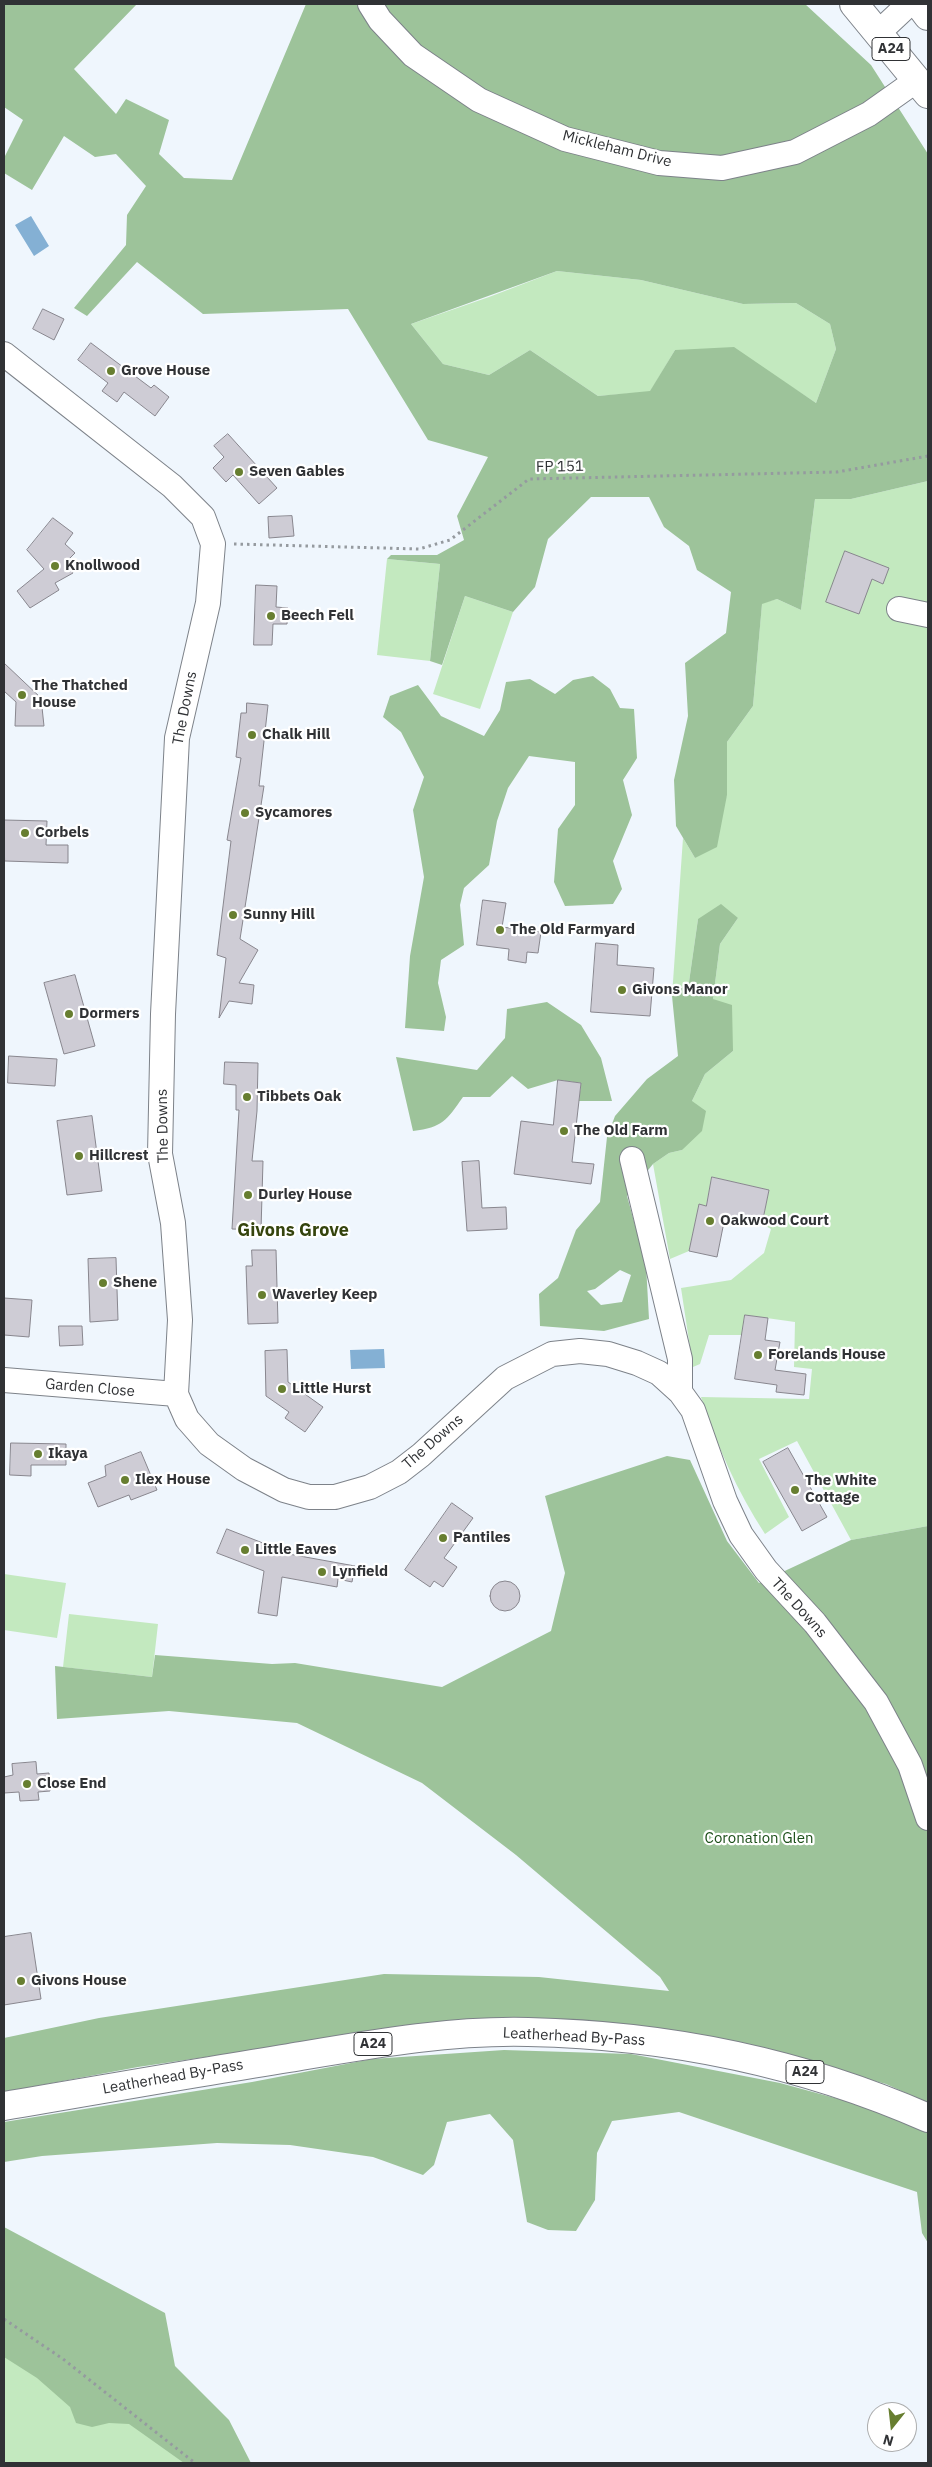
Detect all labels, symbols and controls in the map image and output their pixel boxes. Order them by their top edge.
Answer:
road number: A24 [872,38,910,61]
street label: Mickleham Drive [561,127,673,171]
place label: Grove House [121,362,210,380]
marker: Grove House [105,365,117,377]
street label: FP 151 [536,458,584,476]
place label: Seven Gables [249,463,344,481]
marker: Seven Gables [233,466,245,478]
place label: Knollwood [65,557,140,575]
marker: Knollwood [49,560,61,572]
place label: Beech Fell [281,607,354,625]
marker: Beech Fell [265,610,277,622]
street label: The Downs [169,670,201,746]
place label: The Thatched House [32,677,128,712]
marker: The Thatched House [16,689,28,701]
place label: Chalk Hill [262,726,330,744]
marker: Chalk Hill [246,729,258,741]
place label: Sycamores [255,804,332,822]
marker: Sycamores [239,807,251,819]
place label: Corbels [35,824,89,842]
marker: Corbels [19,827,31,839]
place label: Sunny Hill [243,906,315,924]
marker: Sunny Hill [227,909,239,921]
place label: The Old Farmyard [510,921,635,939]
marker: The Old Farmyard [494,924,506,936]
place label: Givons Manor [632,981,728,999]
marker: Givons Manor [616,984,628,996]
place label: Dormers [79,1005,139,1023]
marker: Dormers [63,1008,75,1020]
place label: Tibbets Oak [257,1088,341,1106]
street label: The Downs [153,1089,173,1163]
marker: Tibbets Oak [241,1091,253,1103]
place label: The Old Farm [574,1122,668,1140]
marker: The Old Farm [558,1125,570,1137]
place label: Hillcrest [89,1147,148,1165]
marker: Hillcrest [73,1150,85,1162]
place label: Durley House [258,1186,352,1204]
marker: Durley House [242,1189,254,1201]
place label: Oakwood Court [720,1212,829,1230]
marker: Oakwood Court [704,1215,716,1227]
district label: Givons Grove [237,1220,349,1242]
place label: Shene [113,1274,157,1292]
marker: Shene [97,1277,109,1289]
place label: Waverley Keep [272,1286,377,1304]
marker: Waverley Keep [256,1289,268,1301]
place label: Forelands House [768,1346,886,1364]
marker: Forelands House [752,1349,764,1361]
street label: Garden Close [44,1375,136,1401]
place label: Little Hurst [292,1380,371,1398]
marker: Little Hurst [276,1383,288,1395]
street label: The Downs [399,1411,467,1473]
place label: Ikaya [48,1445,88,1463]
marker: Ikaya [32,1448,44,1460]
place label: Ilex House [135,1471,210,1489]
place label: The White Cottage [805,1472,877,1507]
marker: Ilex House [119,1474,131,1486]
marker: The White Cottage [789,1484,801,1496]
place label: Pantiles [453,1529,511,1547]
marker: Pantiles [437,1532,449,1544]
place label: Little Eaves [255,1541,337,1559]
marker: Little Eaves [239,1544,251,1556]
place label: Lynfield [332,1563,388,1581]
marker: Lynfield [316,1566,328,1578]
street label: The Downs [767,1574,831,1642]
place label: Close End [37,1775,106,1793]
marker: Close End [21,1778,33,1790]
park label: Coronation Glen [705,1830,813,1848]
place label: Givons House [31,1972,127,1990]
marker: Givons House [15,1975,27,1987]
street label: Leatherhead By-Pass [502,2024,646,2050]
road number: A24 [354,2032,392,2056]
street label: Leatherhead By-Pass [101,2056,245,2098]
road number: A24 [786,2060,824,2084]
north arrow [867,2402,917,2452]
text: N [881,2430,896,2451]

